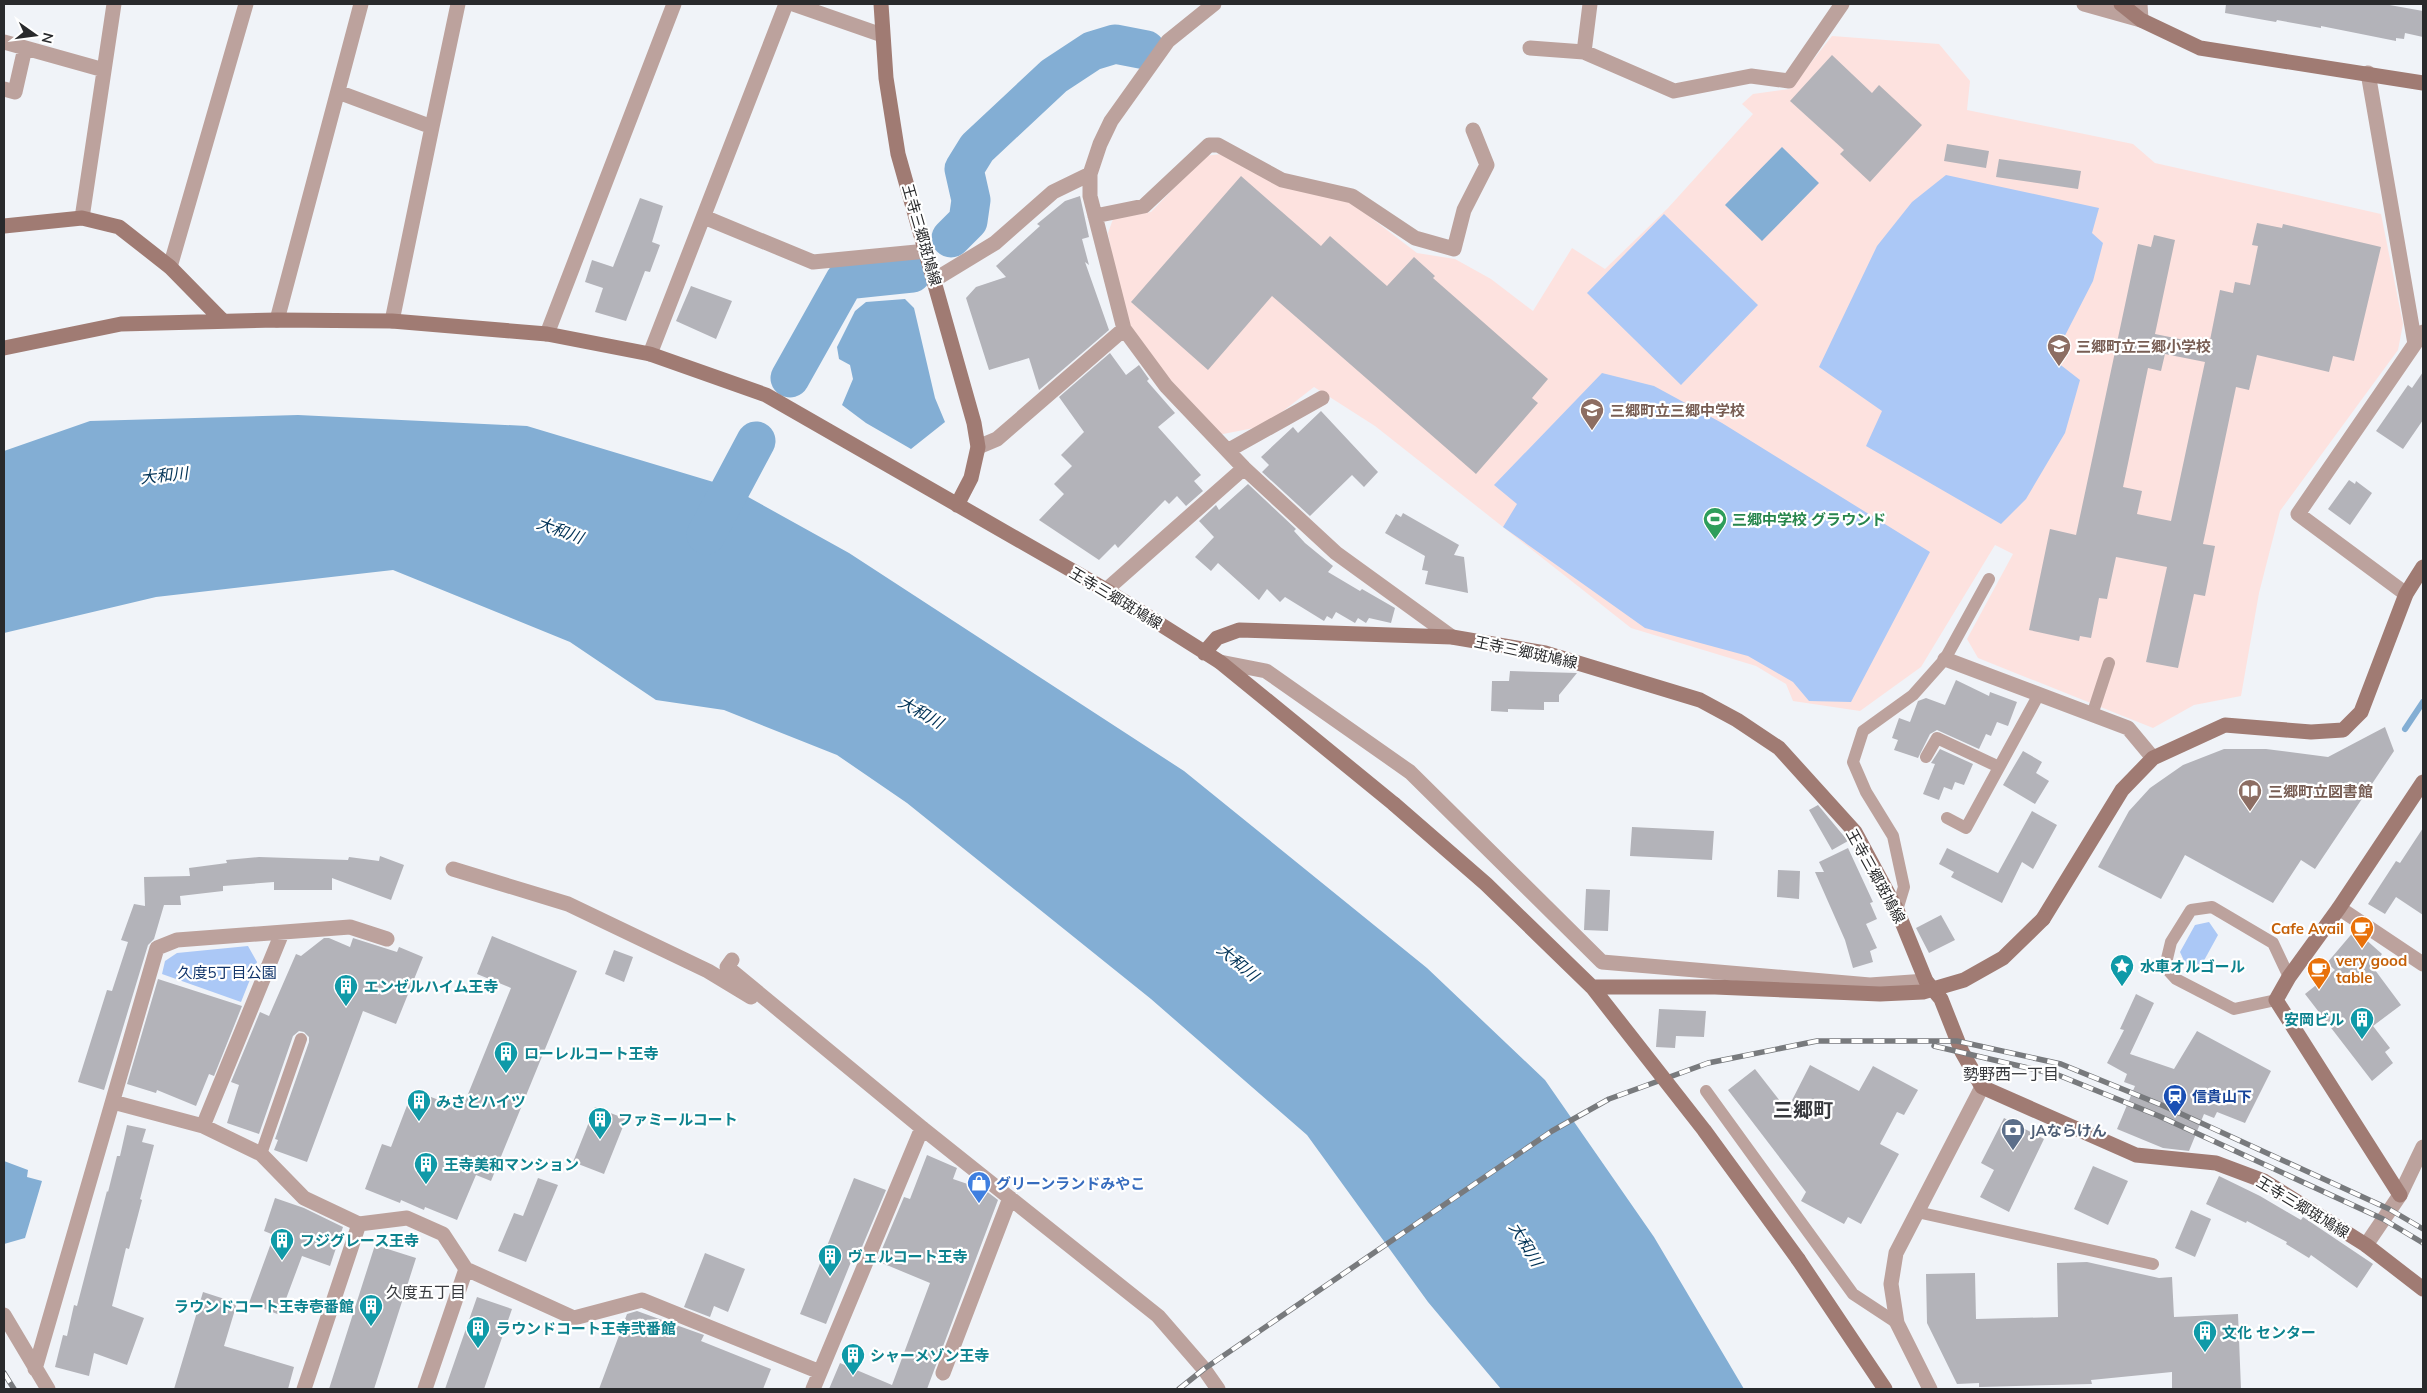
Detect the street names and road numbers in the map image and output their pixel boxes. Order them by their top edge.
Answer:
street label: 王寺三郷斑鳩線 [898,182,946,288]
street label: 王寺三郷斑鳩線 [1066,563,1166,633]
street label: 王寺三郷斑鳩線 [1473,632,1579,672]
street label: 王寺三郷斑鳩線 [1842,825,1910,927]
street label: 王寺三郷斑鳩線 [2253,1172,2353,1242]

